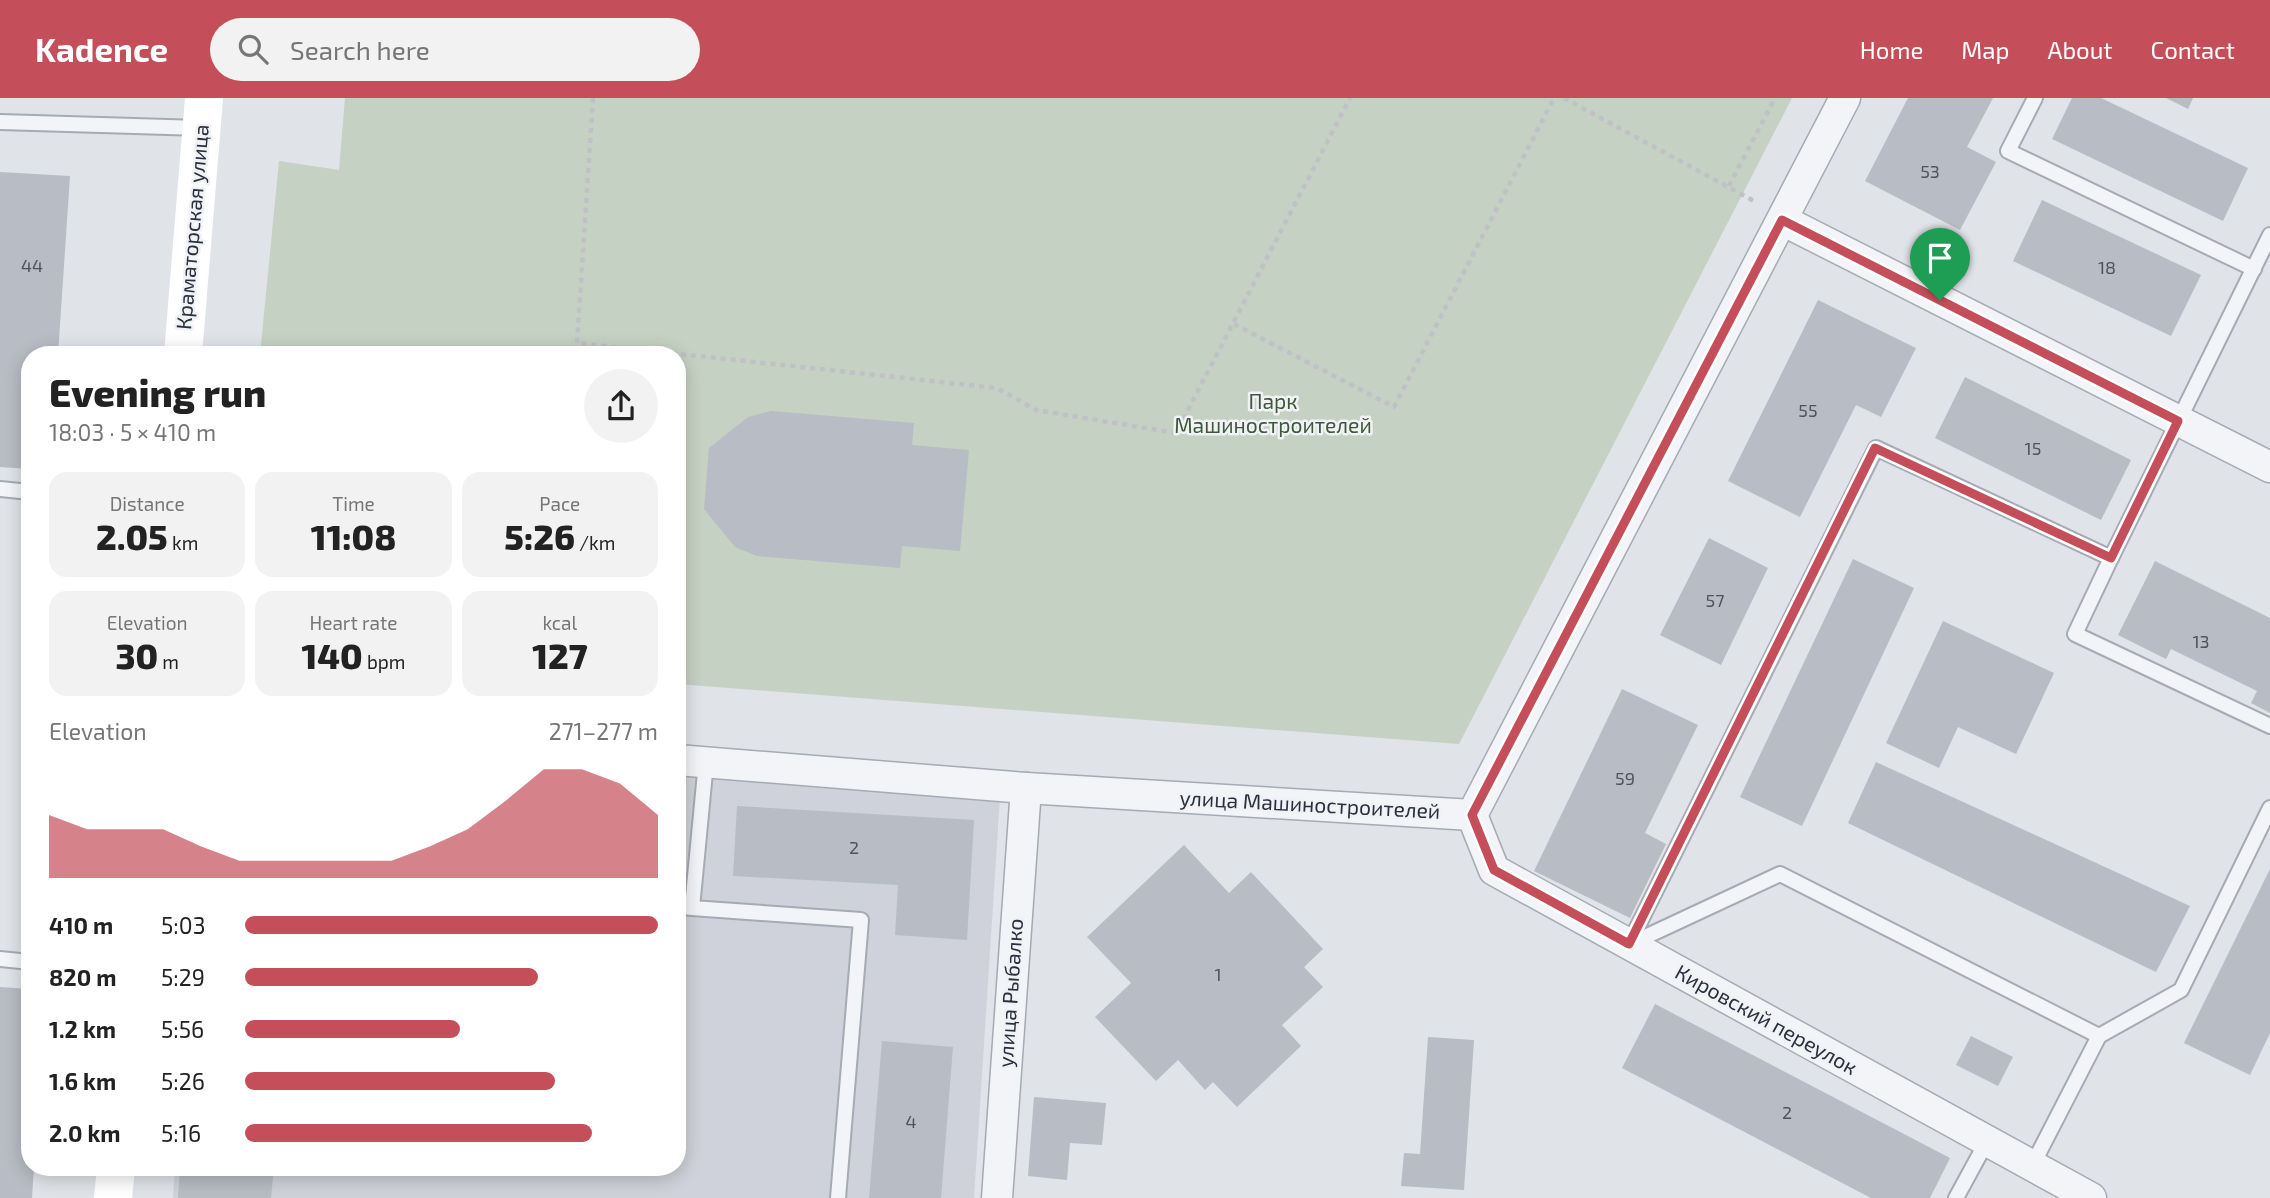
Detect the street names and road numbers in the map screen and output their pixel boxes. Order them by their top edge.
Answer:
street label: Краматорская улица [170,123,214,331]
street label: улица Машиностроителей [1179,784,1441,824]
street label: улица Рыбалко [992,917,1028,1068]
street label: Кировский переулок [1671,958,1862,1080]

